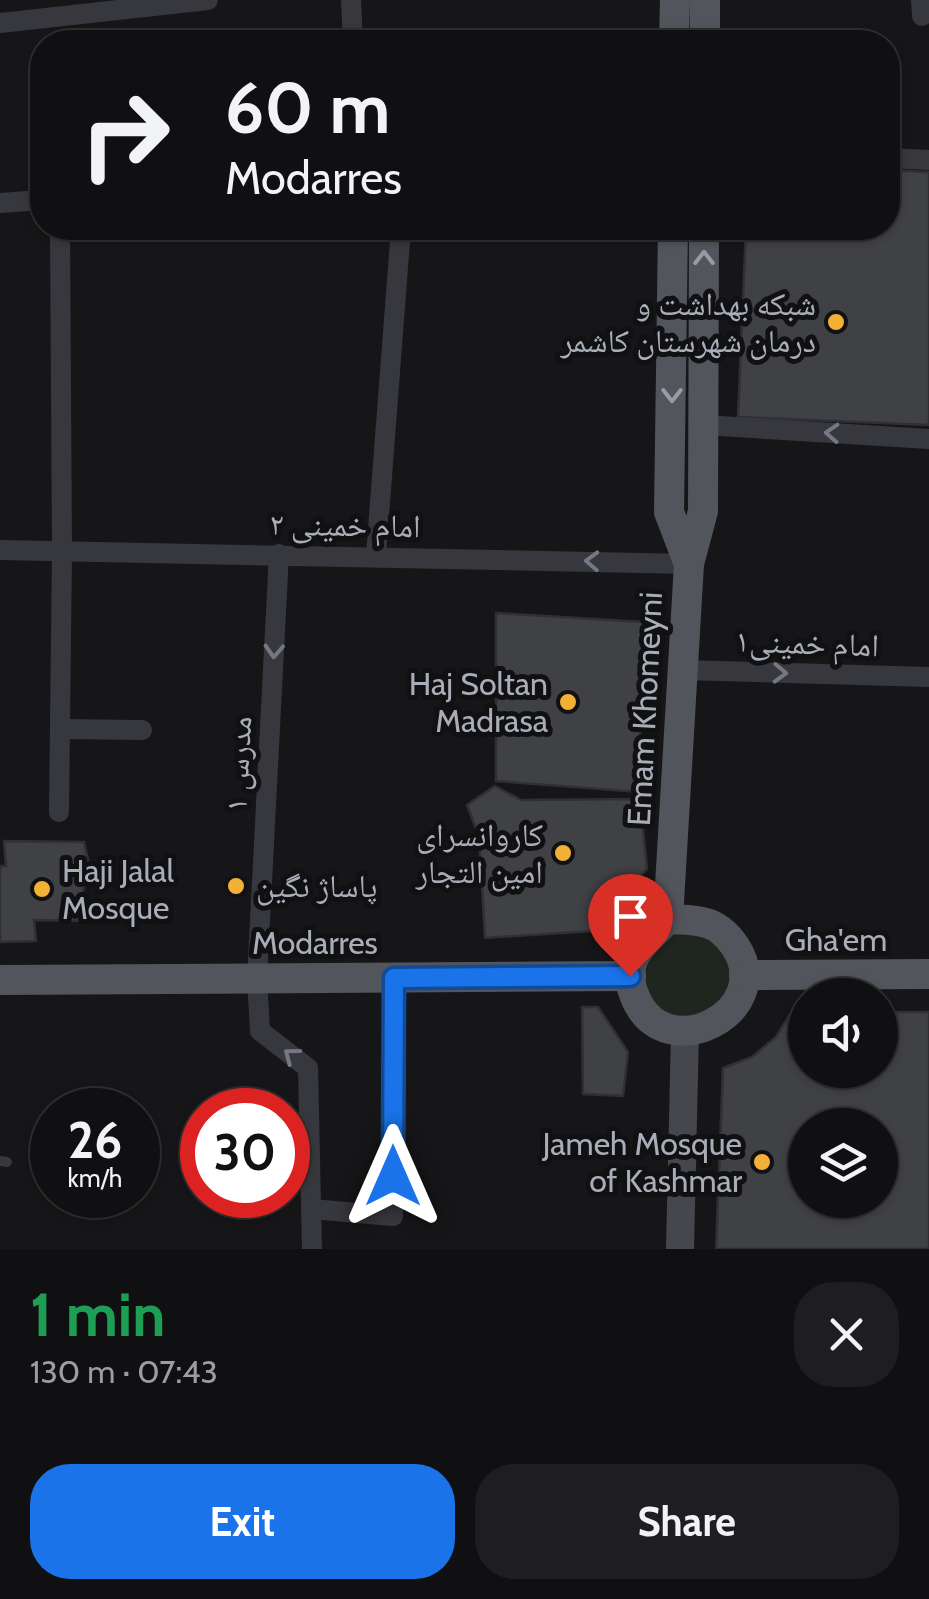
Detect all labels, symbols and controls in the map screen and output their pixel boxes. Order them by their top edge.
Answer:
text: 60 m [225,65,390,151]
icon: right [60,70,190,200]
text: Modarres [225,151,402,205]
one-way arrow [693,249,715,264]
place label: شبکه بهداشت و درمان شهرستان کاشمر [559,284,816,360]
marker: شبکه بهداشت و درمان شهرستان کاشمر [825,311,847,333]
one-way arrow [661,388,683,403]
one-way arrow [823,423,839,444]
street label: امام خمینی ۲ [269,504,421,547]
one-way arrow [583,550,598,572]
street label: Emam Khomeyni [619,591,670,827]
street label: امام خمینی۱ [734,621,880,666]
one-way arrow [264,644,285,660]
one-way arrow [773,662,789,683]
place label: Haj Soltan Madrasa [409,664,549,740]
marker: Haj Soltan Madrasa [557,691,579,713]
street label: مدرس ۱ [216,715,260,813]
place label: کاروانسرای امین التجار [415,815,543,892]
marker: کاروانسرای امین التجار [552,842,574,864]
place label: Haji Jalal Mosque [62,851,175,927]
place label: پاساژ نگین [256,866,378,906]
pin [588,874,673,977]
marker: پاساژ نگین [225,875,247,897]
marker: Haji Jalal Mosque [31,878,53,900]
icon: arrive [603,889,658,944]
street label: Gha'em [785,920,887,959]
street label: Modarres [252,923,378,962]
map controls [788,978,898,1218]
button: sound [788,978,898,1088]
one-way arrow [284,1050,302,1067]
speed limit sign: 30 [180,1088,310,1218]
button: layers [788,1108,898,1218]
text: 26 [68,1110,122,1171]
position arrow [341,1124,445,1228]
place label: Jameh Mosque of Kashmar [541,1124,743,1200]
marker: Jameh Mosque of Kashmar [751,1151,773,1173]
text: km/h [68,1163,122,1193]
text: 1 min [30,1278,165,1351]
button: close [794,1282,899,1387]
text: 130 m · 07:43 [30,1352,218,1391]
button: Exit [30,1464,455,1579]
button: Share [475,1464,899,1579]

